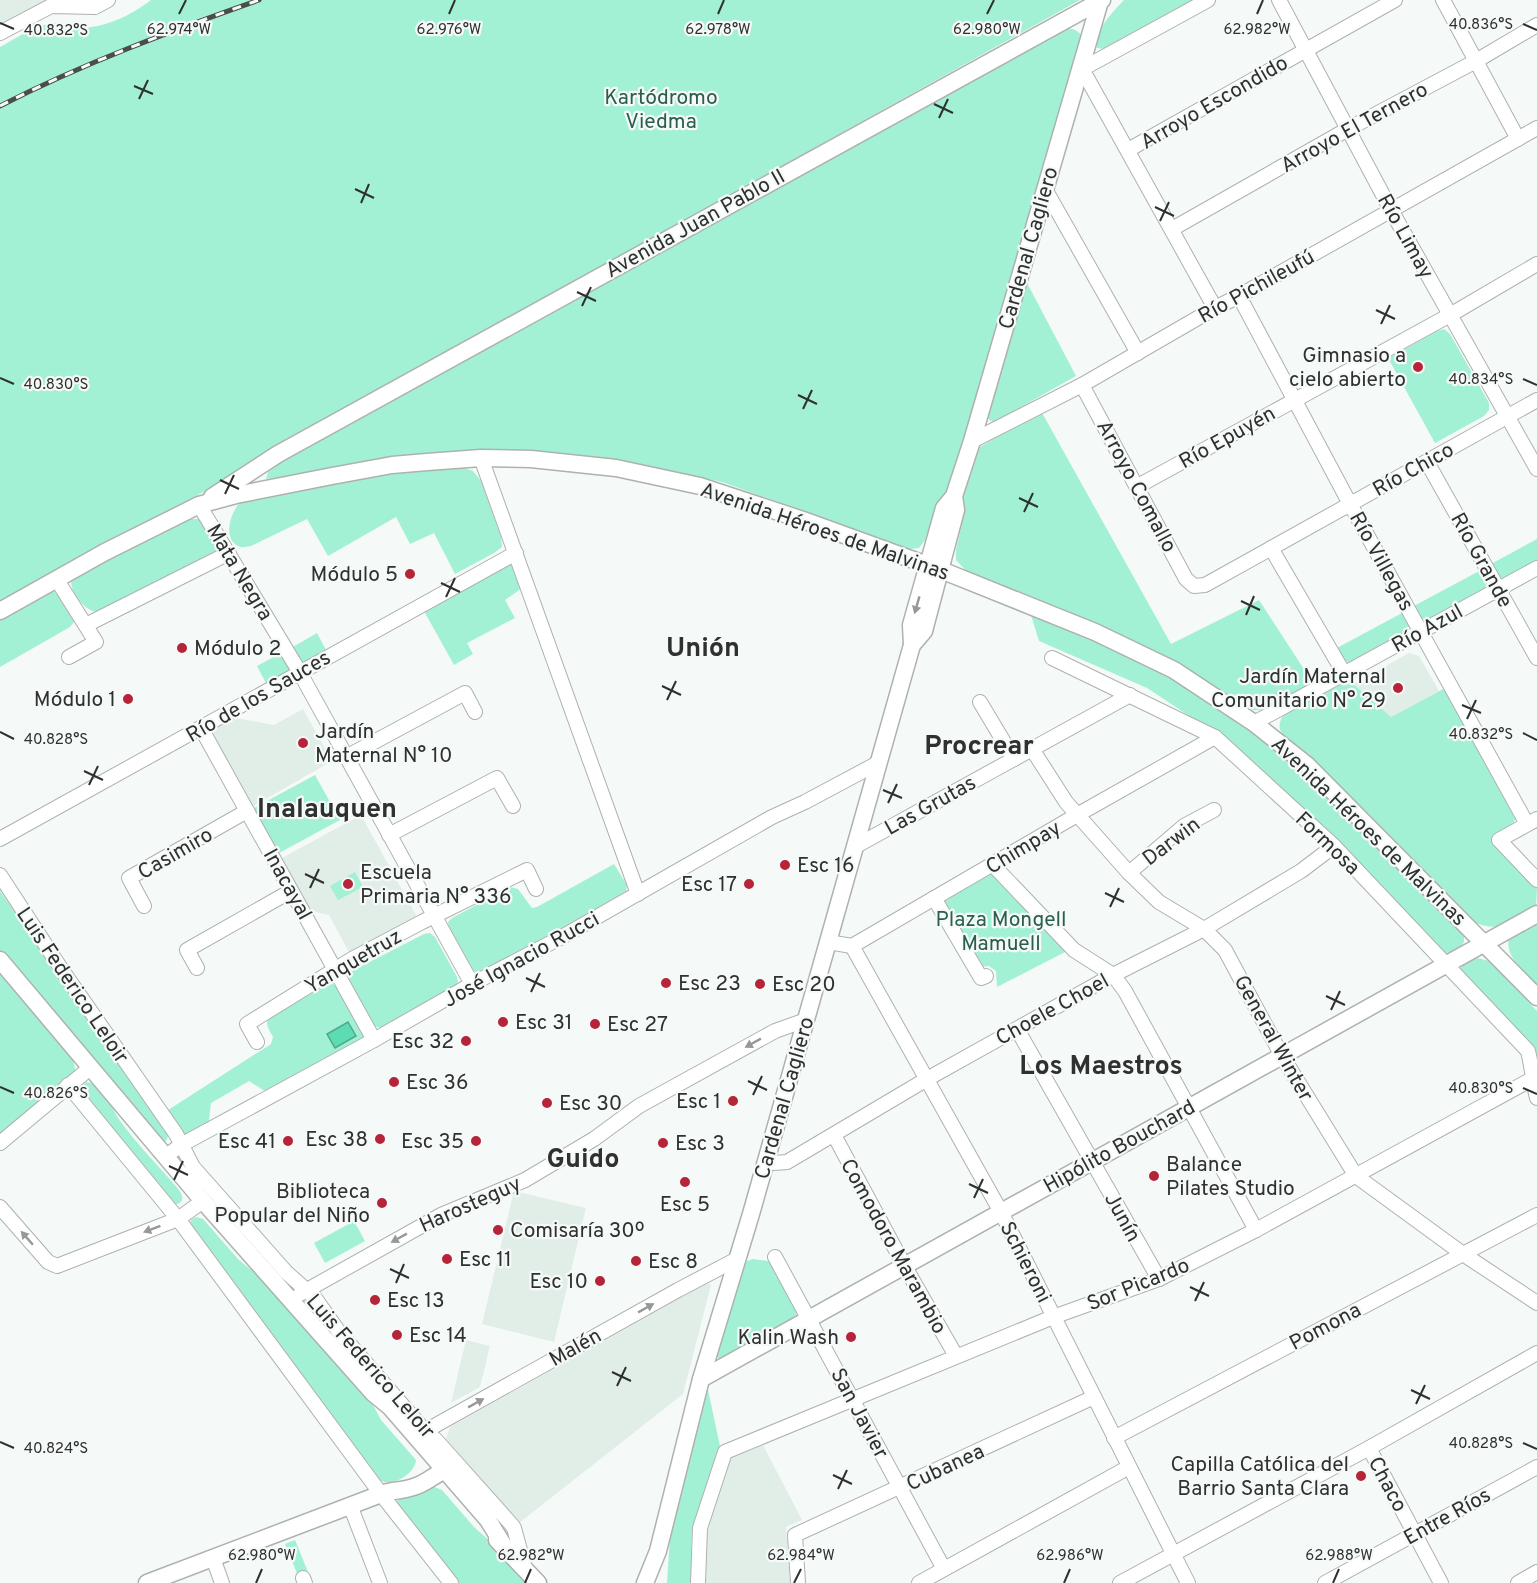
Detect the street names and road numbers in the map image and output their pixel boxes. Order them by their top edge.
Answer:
street label: Arroyo Escondido [1136,50,1293,157]
street label: Arroyo El Ternero [1276,77,1433,180]
street label: Avenida Juan Pablo II [601,164,790,285]
street label: Cardenal Cagliero [993,164,1066,333]
street label: Río Limay [1370,189,1439,284]
street label: Río Pichileufú [1194,244,1320,330]
street label: Río Epuyén [1175,401,1281,476]
street label: Arroyo Comallo [1089,416,1182,558]
street label: Río Chico [1368,437,1459,504]
street label: Avenida Héroes de Malvinas [696,477,953,588]
street label: Río Villegas [1342,507,1419,616]
street label: Río Grande [1443,508,1518,613]
street label: Mata Negra [199,520,278,626]
street label: Río Azul [1387,599,1468,660]
street label: Río de los Sauces [182,645,336,750]
street label: Avenida Héroes de Malvinas [1264,731,1471,933]
street label: Las Grutas [880,770,981,842]
street label: Formosa [1289,807,1365,882]
street label: Darwin [1138,812,1206,873]
street label: Chimpay [981,815,1066,881]
street label: Casimiro [133,822,218,887]
street label: Inacayal [256,844,317,925]
street label: Luis Federico Leloir [9,902,134,1069]
street label: José Ignacio Rucci [439,906,605,1014]
street label: Yanquetruz [300,924,407,1001]
street label: Choele Choel [991,968,1114,1053]
street label: General Winter [1227,971,1319,1107]
street label: Cardenal Cagliero [749,1014,822,1183]
street label: Hipólito Bouchard [1039,1094,1201,1200]
street label: Comodoro Marambio [833,1154,952,1339]
street label: Harosteguy [416,1171,526,1240]
street label: Junín [1097,1188,1146,1247]
street label: Schieroni [993,1217,1057,1308]
street label: Sor Picardo [1083,1253,1194,1318]
street label: Luis Federico Leloir [300,1289,440,1445]
street label: Pomona [1285,1297,1366,1357]
street label: Malén [545,1323,607,1374]
street label: San Javier [824,1364,894,1464]
street label: Cubanea [902,1439,989,1498]
street label: Chaco [1361,1452,1413,1517]
street label: Entre Ríos [1399,1482,1496,1552]

